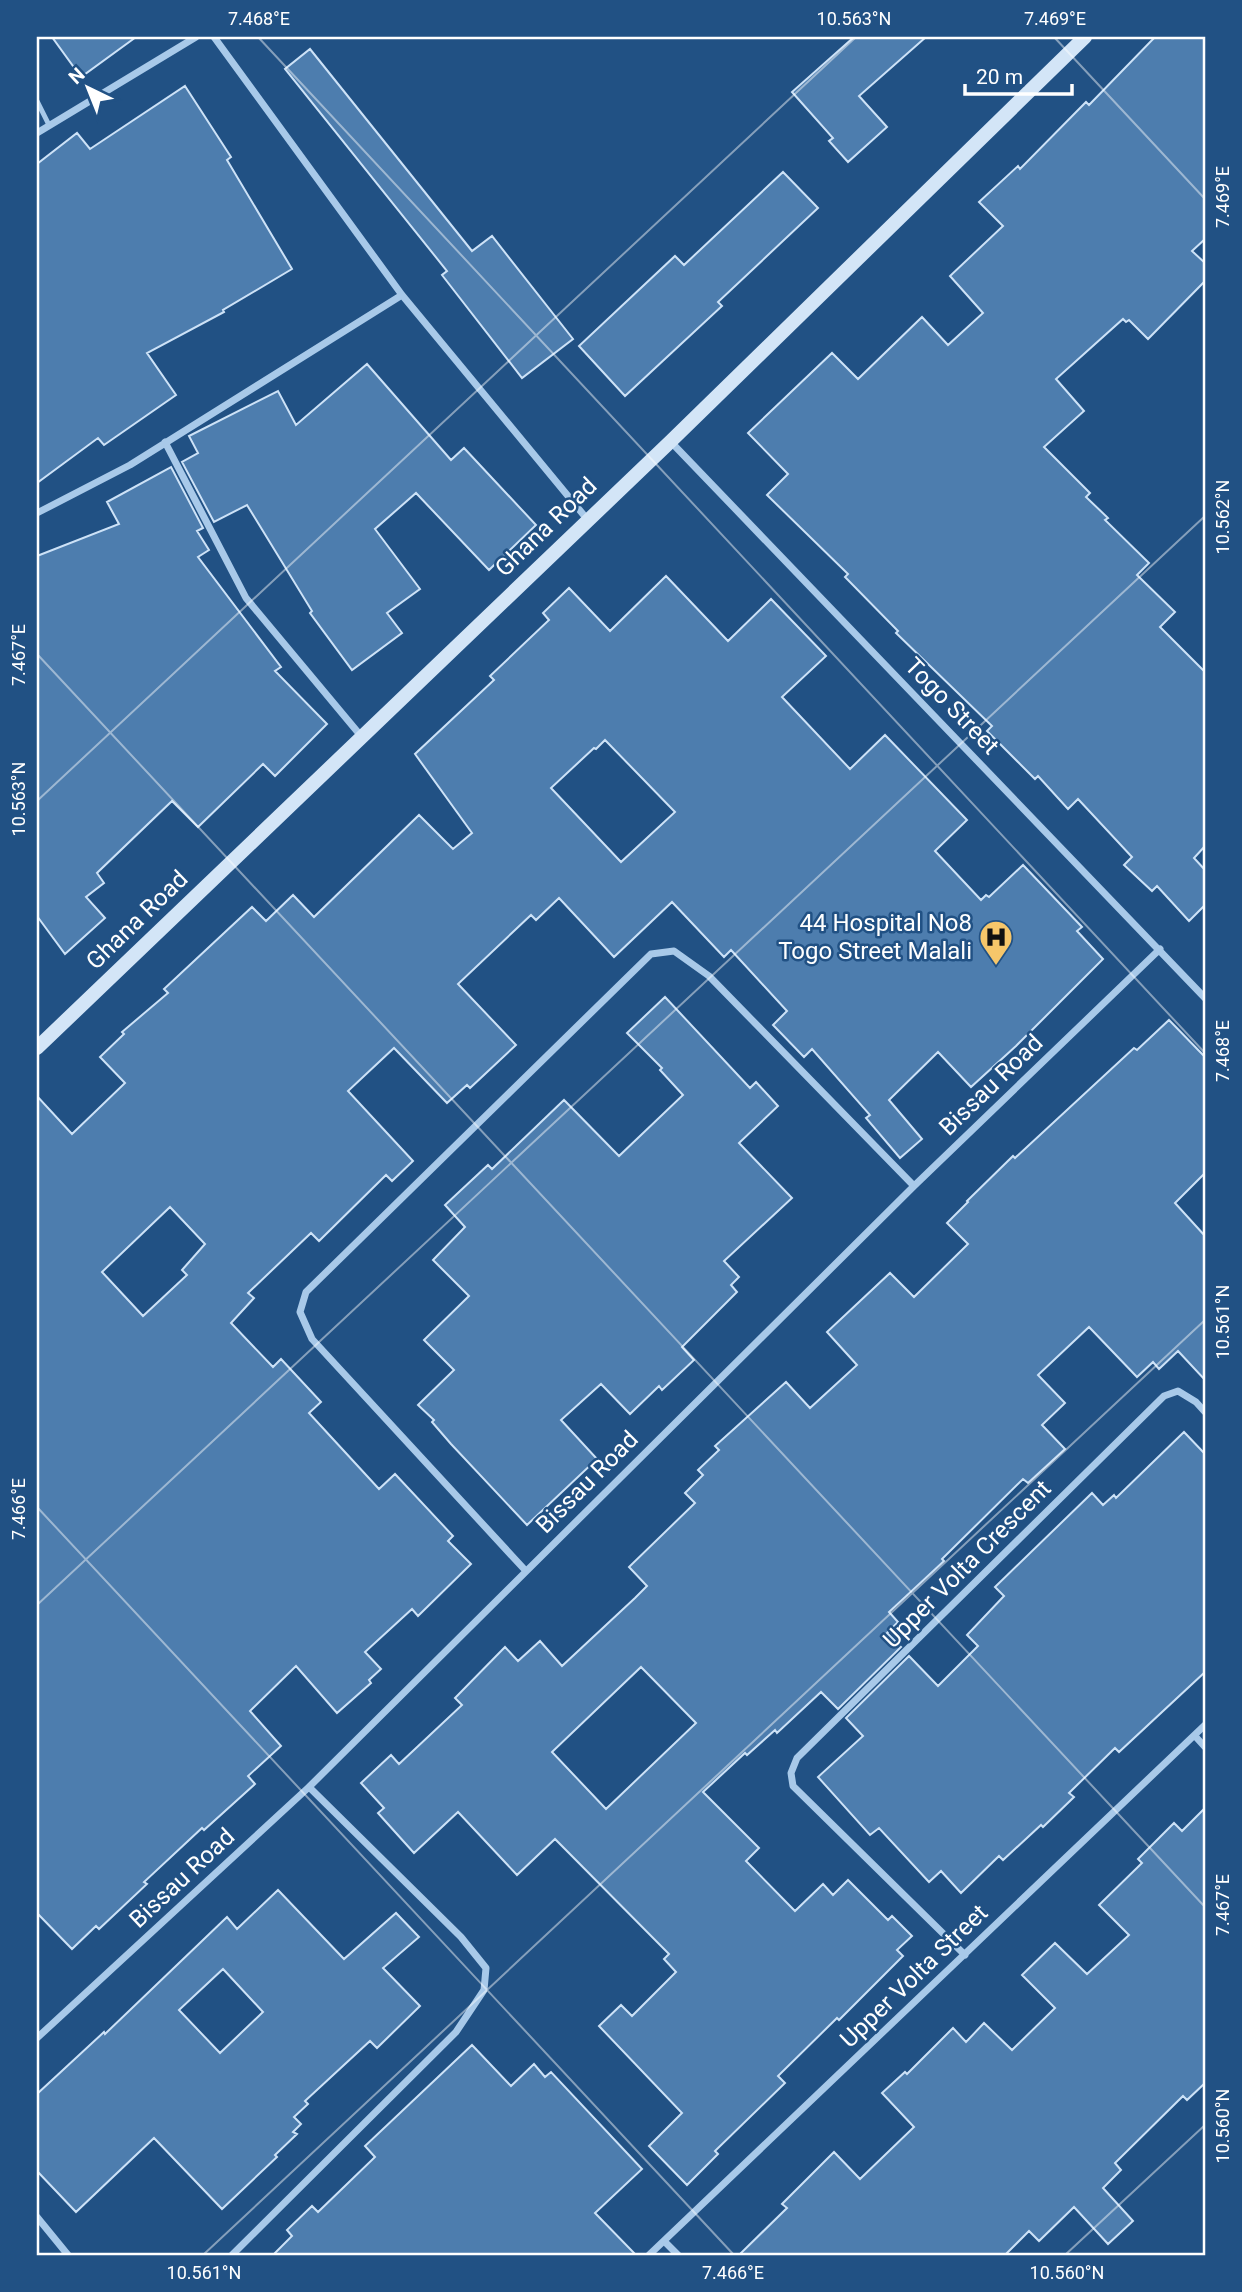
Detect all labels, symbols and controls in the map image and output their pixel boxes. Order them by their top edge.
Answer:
text: 7.468°E [228,8,290,29]
text: 10.563°N [817,8,891,29]
text: 7.469°E [1024,8,1086,29]
north arrow [52,52,122,122]
scale bar [965,52,1072,96]
text: N [64,63,89,89]
text: 20 m [976,65,1023,89]
text: 7.469°E [1212,166,1233,228]
street label: Ghana Road [490,472,602,582]
text: 10.562°N [1212,480,1233,554]
text: 7.467°E [8,624,29,686]
street label: Togo Street [899,652,1005,760]
text: 10.563°N [8,762,29,836]
street label: Ghana Road [81,865,193,975]
place label: 44 Hospital No8 Togo Street Malali [778,909,972,965]
hospital icon: 44 Hospital No8 Togo Street Malali [977,918,1015,967]
text: 7.468°E [1212,1020,1233,1082]
street label: Bissau Road [933,1029,1049,1141]
text: 10.561°N [1212,1285,1233,1359]
street label: Bissau Road [530,1425,644,1539]
street label: Upper Volta Crescent [877,1474,1057,1654]
text: 7.466°E [8,1478,29,1540]
street label: Bissau Road [124,1822,240,1934]
text: 7.467°E [1212,1874,1233,1936]
street label: Upper Volta Street [835,1899,994,2053]
text: 10.560°N [1212,2089,1233,2163]
text: 10.561°N [167,2262,241,2283]
text: 7.466°E [702,2262,764,2283]
text: 10.560°N [1030,2262,1104,2283]

